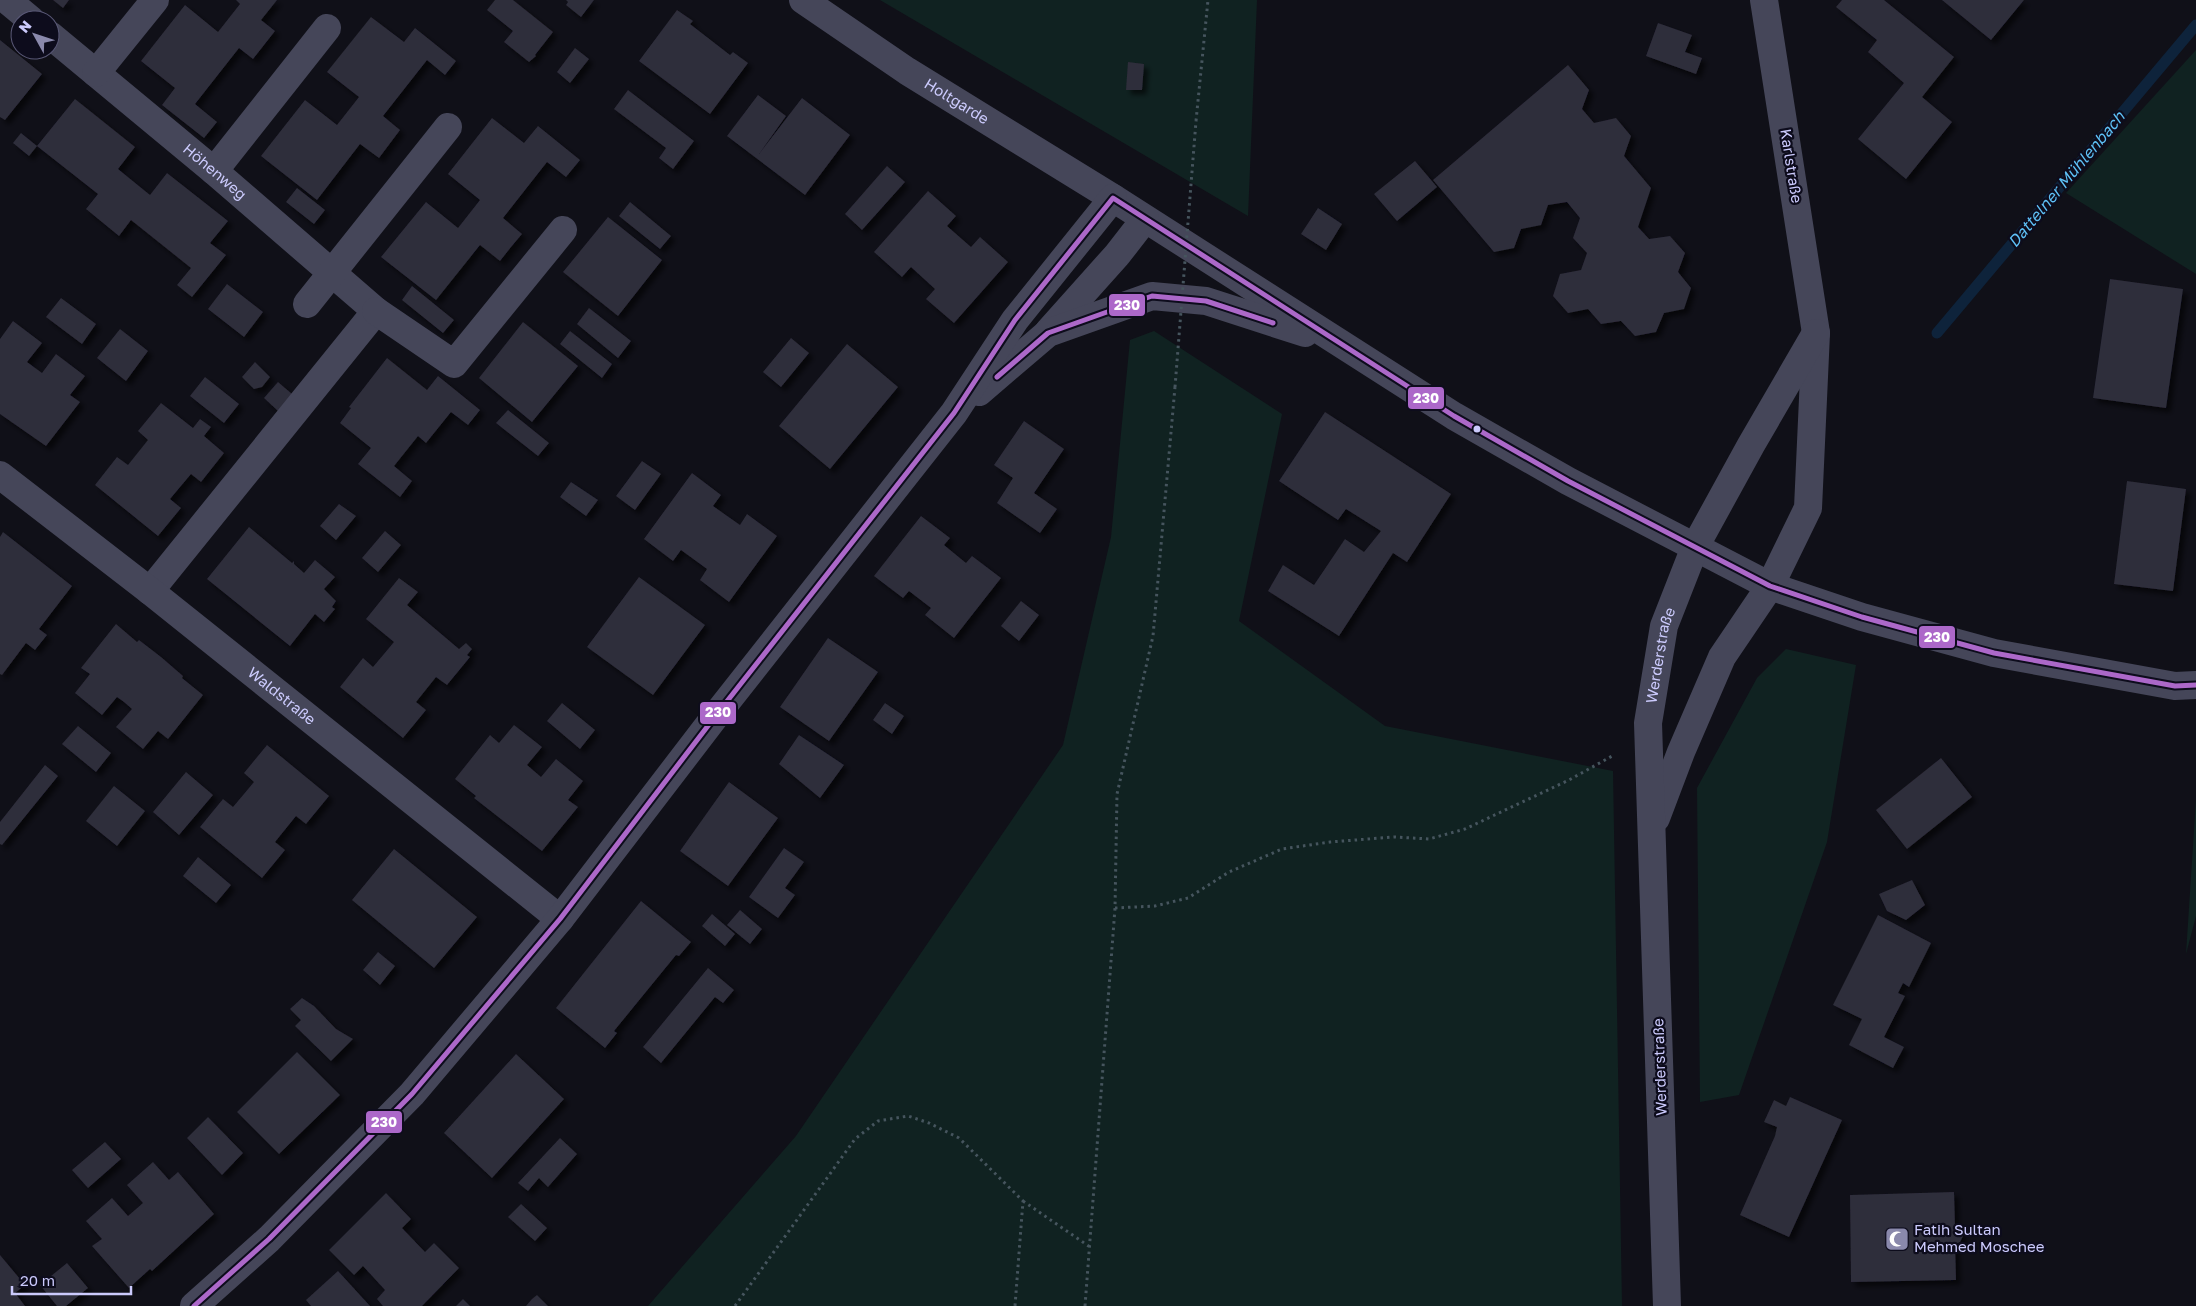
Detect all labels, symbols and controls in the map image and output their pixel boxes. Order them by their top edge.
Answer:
north arrow [10,10,60,60]
text: N [15,17,35,36]
street label: Holtgarde [921,74,993,127]
water label: Dattelner Mühlenbach [2003,106,2129,251]
street label: Karlstraße [1777,127,1807,205]
street label: Höhenweg [180,139,251,203]
line badge: 230 [1108,293,1146,317]
text: 230 [1114,296,1140,313]
line badge: 230 [1407,386,1445,410]
text: 230 [1413,389,1439,406]
unlabelled marker [1472,424,1482,434]
street label: Werderstraße [1641,604,1679,705]
line badge: 230 [1918,625,1956,649]
text: 230 [1924,628,1950,645]
street label: Waldstraße [245,663,320,728]
line badge: 230 [699,701,737,725]
text: 230 [705,703,731,720]
street label: Werderstraße [1648,1018,1670,1116]
line badge: 230 [365,1110,403,1134]
text: 230 [371,1113,397,1130]
place label: Fatih Sultan Mehmed Moschee [1914,1220,2045,1255]
mosque icon: Fatih Sultan Mehmed Moschee [1884,1226,1910,1252]
scale bar [12,1264,131,1296]
text: 20 m [20,1271,55,1289]

